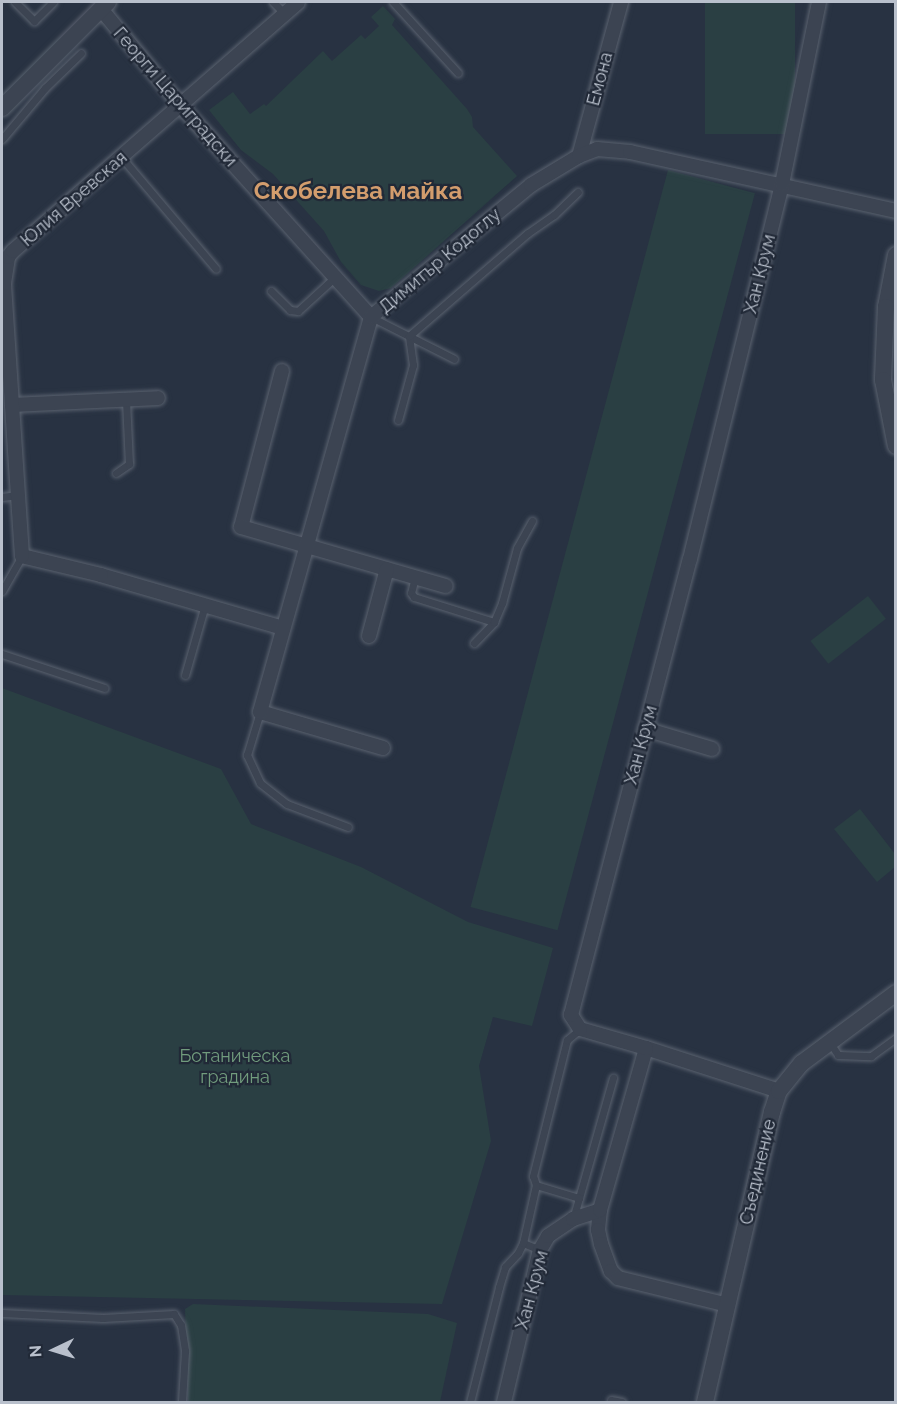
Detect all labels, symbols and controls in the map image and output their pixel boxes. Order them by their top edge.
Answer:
street label: Георги Цариградски [109,23,241,171]
street label: Емона [583,50,617,108]
street label: Юлия Вревская [16,147,132,251]
district label: Скобелева майка [254,177,462,205]
street label: Димитър Кодоглу [375,204,505,318]
street label: Хан Крум [740,232,780,316]
street label: Хан Крум [620,703,662,787]
park label: Ботаническа градина [180,1046,290,1088]
street label: Съединение [735,1117,781,1227]
street label: Хан Крум [511,1248,553,1332]
north arrow [24,1320,84,1380]
text: N [26,1345,45,1358]

